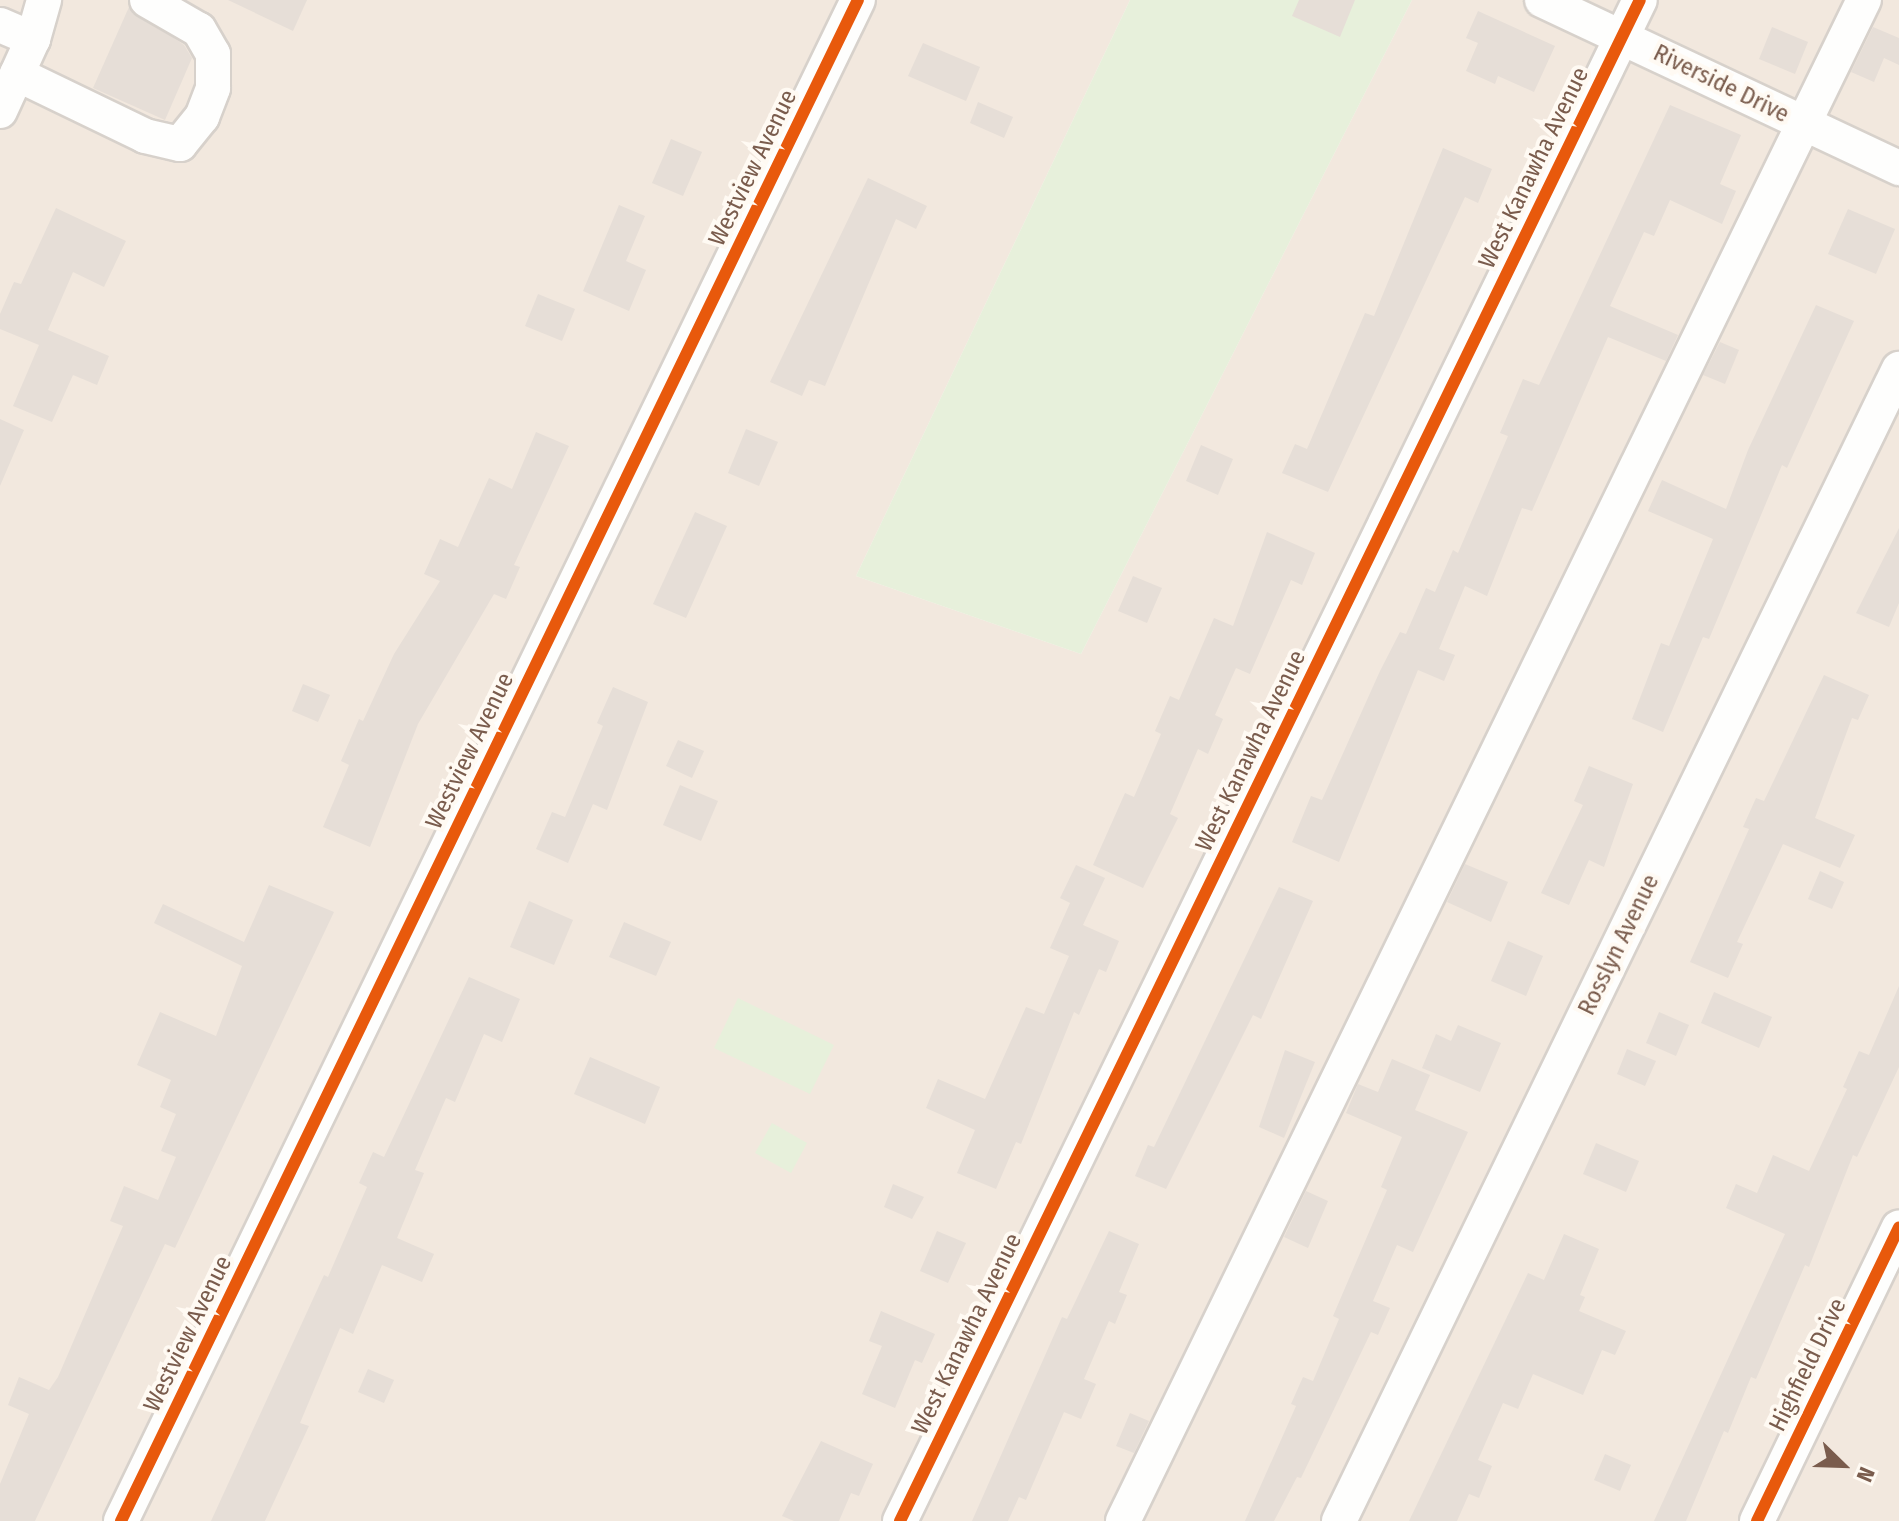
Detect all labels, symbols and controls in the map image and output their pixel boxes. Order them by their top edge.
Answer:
street label: Riverside Drive [1649,39,1793,129]
street label: West Kanawha Avenue [1473,63,1595,273]
street label: Westview Avenue [703,85,803,251]
street label: West Kanawha Avenue [1190,646,1312,856]
street label: Westview Avenue [420,668,520,834]
street label: Rosslyn Avenue [1573,870,1665,1020]
street label: West Kanawha Avenue [906,1229,1028,1439]
street label: Westview Avenue [138,1251,238,1417]
street label: Highfield Drive [1763,1294,1853,1436]
north arrow [1803,1425,1883,1505]
text: N [1851,1463,1881,1486]

